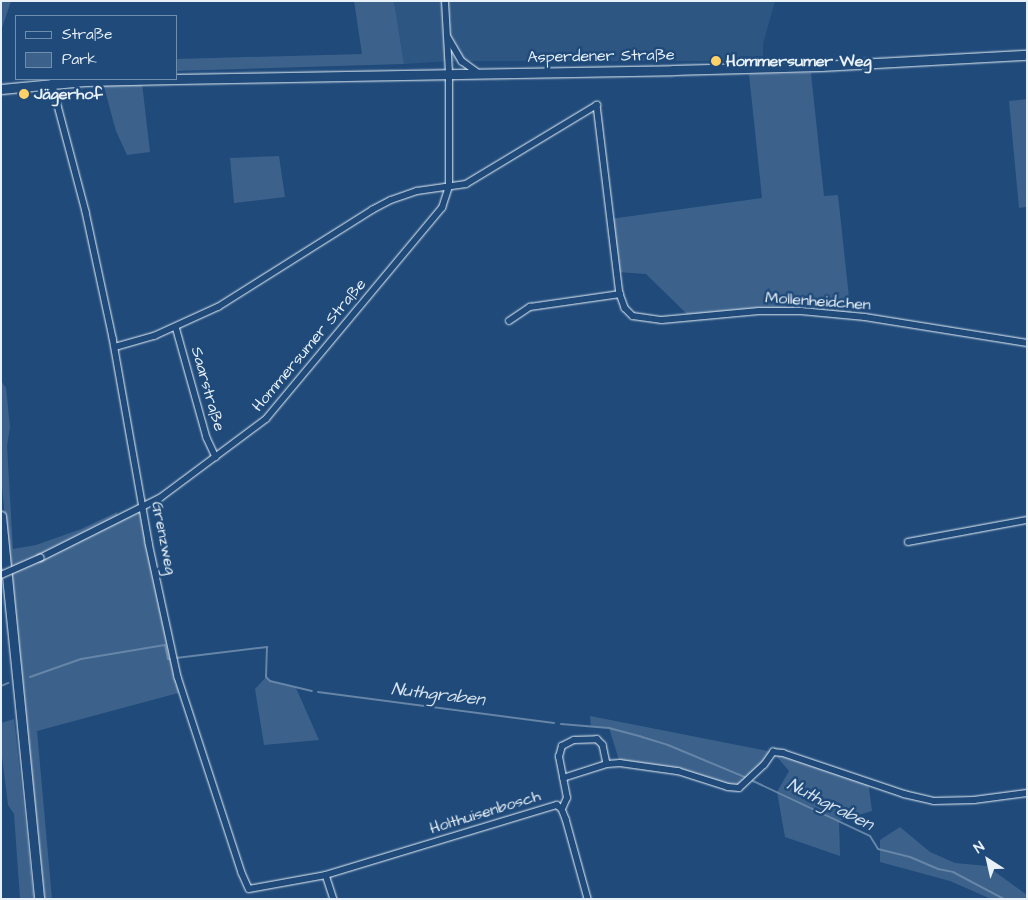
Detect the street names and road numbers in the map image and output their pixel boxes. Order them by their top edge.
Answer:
street label: Asperdener Straße [527,45,675,67]
street label: Hommersumer Straße [248,275,370,415]
street label: Mollenheidchen [765,288,871,314]
street label: Saarstraße [187,345,229,433]
street label: Grenzweg [147,500,181,576]
street label: Holthuisenbosch [427,786,543,838]

